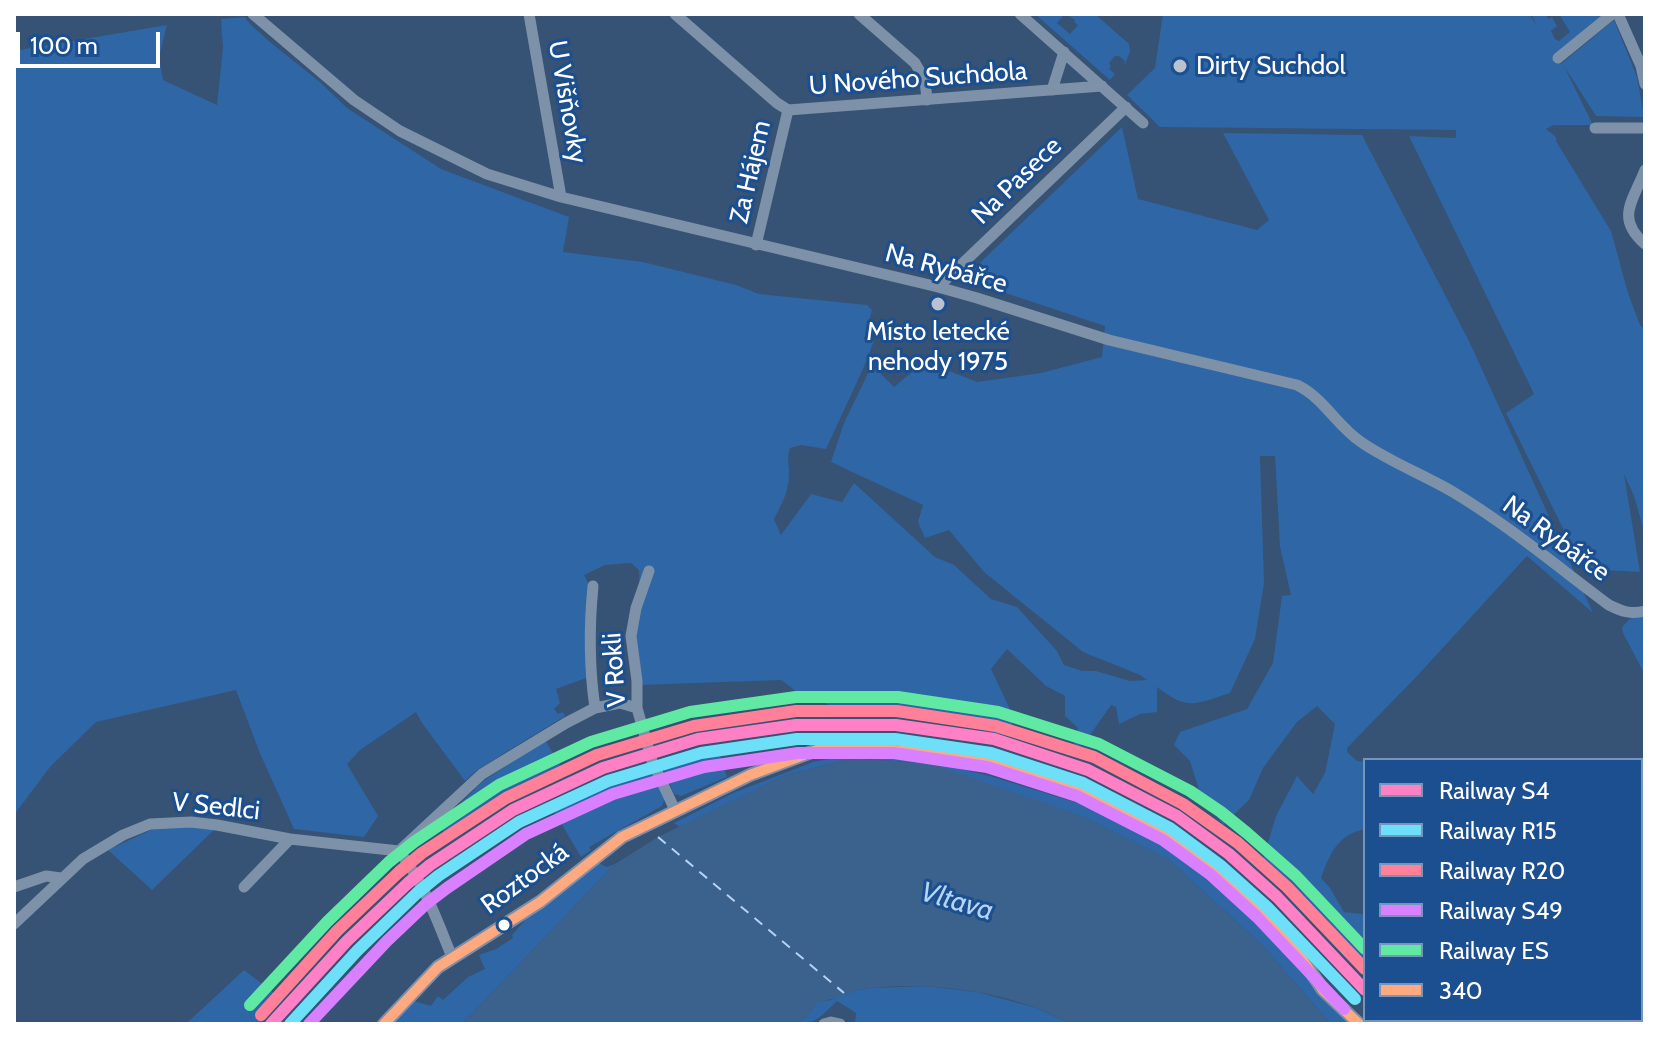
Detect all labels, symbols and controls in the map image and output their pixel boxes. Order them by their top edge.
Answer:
scale bar [20,16,164,66]
text: 100 m [30,31,98,60]
street label: U Višňovky [541,38,593,166]
place label: Dirty Suchdol [1196,50,1346,82]
street label: U Nového Suchdola [808,56,1028,102]
marker: Dirty Suchdol [1171,57,1189,75]
street label: Za Hájem [724,118,778,226]
street label: Na Pasece [966,131,1068,231]
street label: Na Rybářce [882,238,1010,300]
marker: Místo letecké nehody 1975 [929,295,947,313]
place label: Místo letecké nehody 1975 [866,316,1010,378]
street label: Na Rybářce [1496,490,1616,588]
street label: V Rokli [597,632,633,708]
legend [1363,758,1643,1022]
text: Railway S4 [1439,776,1549,805]
street label: V Sedlci [171,787,261,827]
text: Railway R15 [1439,816,1557,845]
street label: Roztocká [475,837,575,921]
text: Railway R20 [1439,856,1565,885]
water label: Vltava [917,876,997,928]
text: Railway S49 [1439,896,1563,925]
unlabelled marker [496,917,512,933]
text: Railway ES [1439,936,1549,965]
text: 340 [1439,976,1483,1005]

